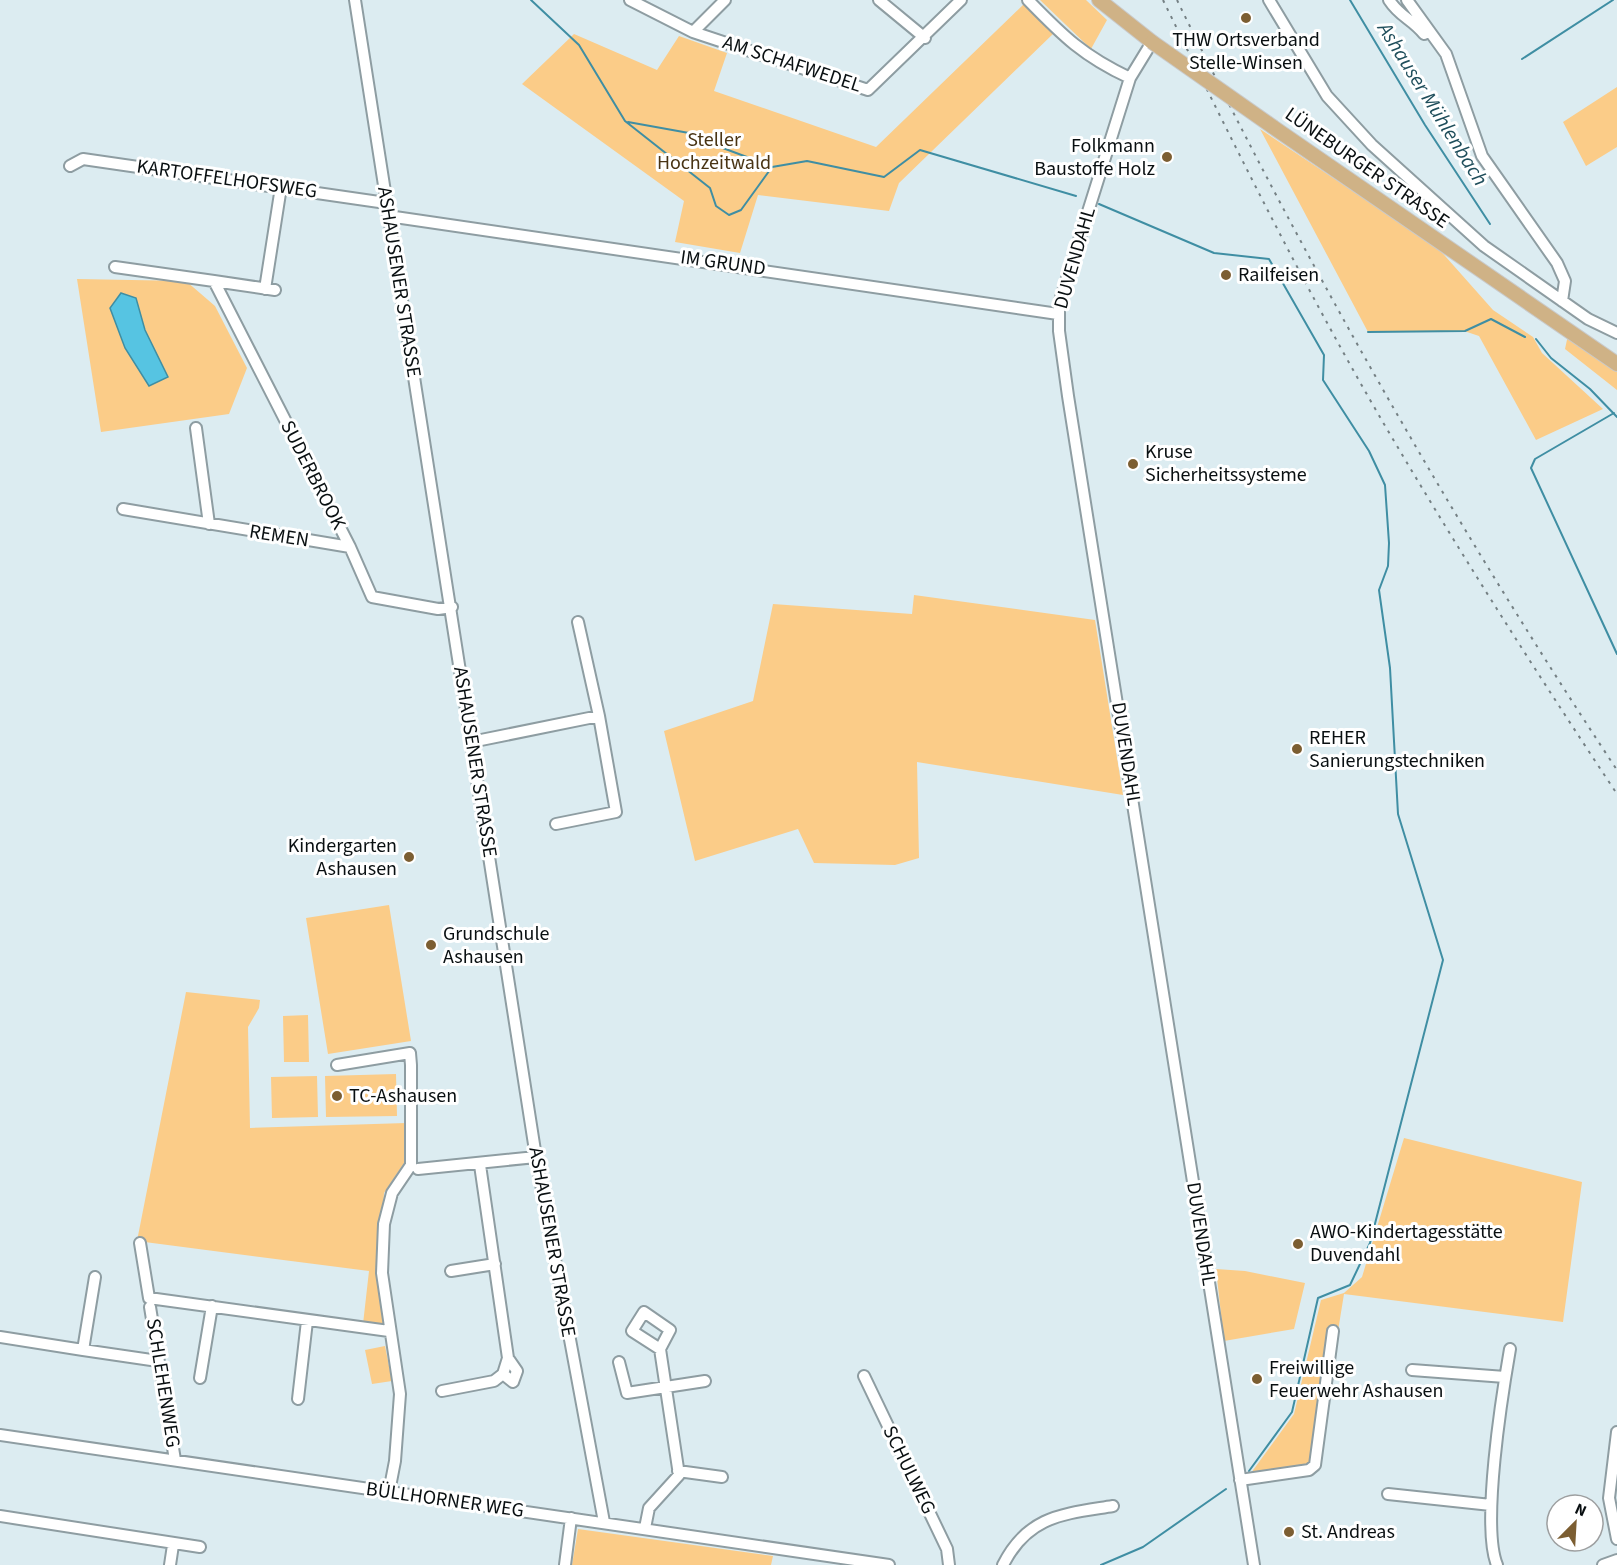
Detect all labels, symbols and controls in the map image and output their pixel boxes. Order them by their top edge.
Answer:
marker: THW Ortsverband Stelle-Winsen [1239,11,1253,25]
water label: Ashauser Mühlenbach [1369,15,1496,192]
place label: THW Ortsverband Stelle-Winsen [1172,26,1320,77]
street label: AM SCHAFWEDEL [719,28,865,100]
street label: LÜNEBURGER STRASSE [1279,101,1455,235]
park label: Steller Hochzeitwald [657,126,771,177]
place label: Folkmann Baustoffe Holz [1034,132,1155,183]
marker: Folkmann Baustoffe Holz [1160,150,1174,164]
street label: KARTOFFELHOFSWEG [135,152,319,206]
street label: ASHAUSENER STRASSE [370,185,428,379]
street label: DUVENDAHL [1047,204,1103,312]
street label: IM GRUND [679,243,767,283]
place label: Railfeisen [1238,261,1319,289]
marker: Railfeisen [1219,268,1233,282]
street label: SUDERBROOK [273,416,353,535]
place label: Kruse Sicherheitssysteme [1145,438,1307,489]
marker: Kruse Sicherheitssysteme [1126,457,1140,471]
street label: REMEN [247,517,311,555]
street label: ASHAUSENER STRASSE [446,665,504,859]
street label: DUVENDAHL [1104,700,1148,808]
place label: REHER Sanierungstechniken [1309,724,1485,775]
marker: REHER Sanierungstechniken [1290,742,1304,756]
place label: Kindergarten Ashausen [288,832,397,883]
marker: Kindergarten Ashausen [402,850,416,864]
place label: Grundschule Ashausen [443,920,550,971]
marker: Grundschule Ashausen [424,938,438,952]
place label: TC-Ashausen [349,1082,457,1110]
marker: TC-Ashausen [330,1089,344,1103]
street label: ASHAUSENER STRASSE [521,1145,583,1339]
street label: DUVENDAHL [1179,1180,1223,1288]
place label: AWO-Kindertagesstätte Duvendahl [1310,1218,1503,1269]
marker: AWO-Kindertagesstätte Duvendahl [1291,1237,1305,1251]
street label: SCHLEHENWEG [139,1316,187,1450]
place label: Freiwillige Feuerwehr Ashausen [1269,1354,1443,1405]
marker: Freiwillige Feuerwehr Ashausen [1250,1372,1264,1386]
street label: SCHULWEG [876,1421,942,1519]
street label: BÜLLHORNER WEG [364,1475,526,1525]
north arrow [1545,1493,1605,1553]
text: N [1571,1498,1590,1522]
place label: St. Andreas [1301,1518,1395,1546]
marker: St. Andreas [1282,1525,1296,1539]

